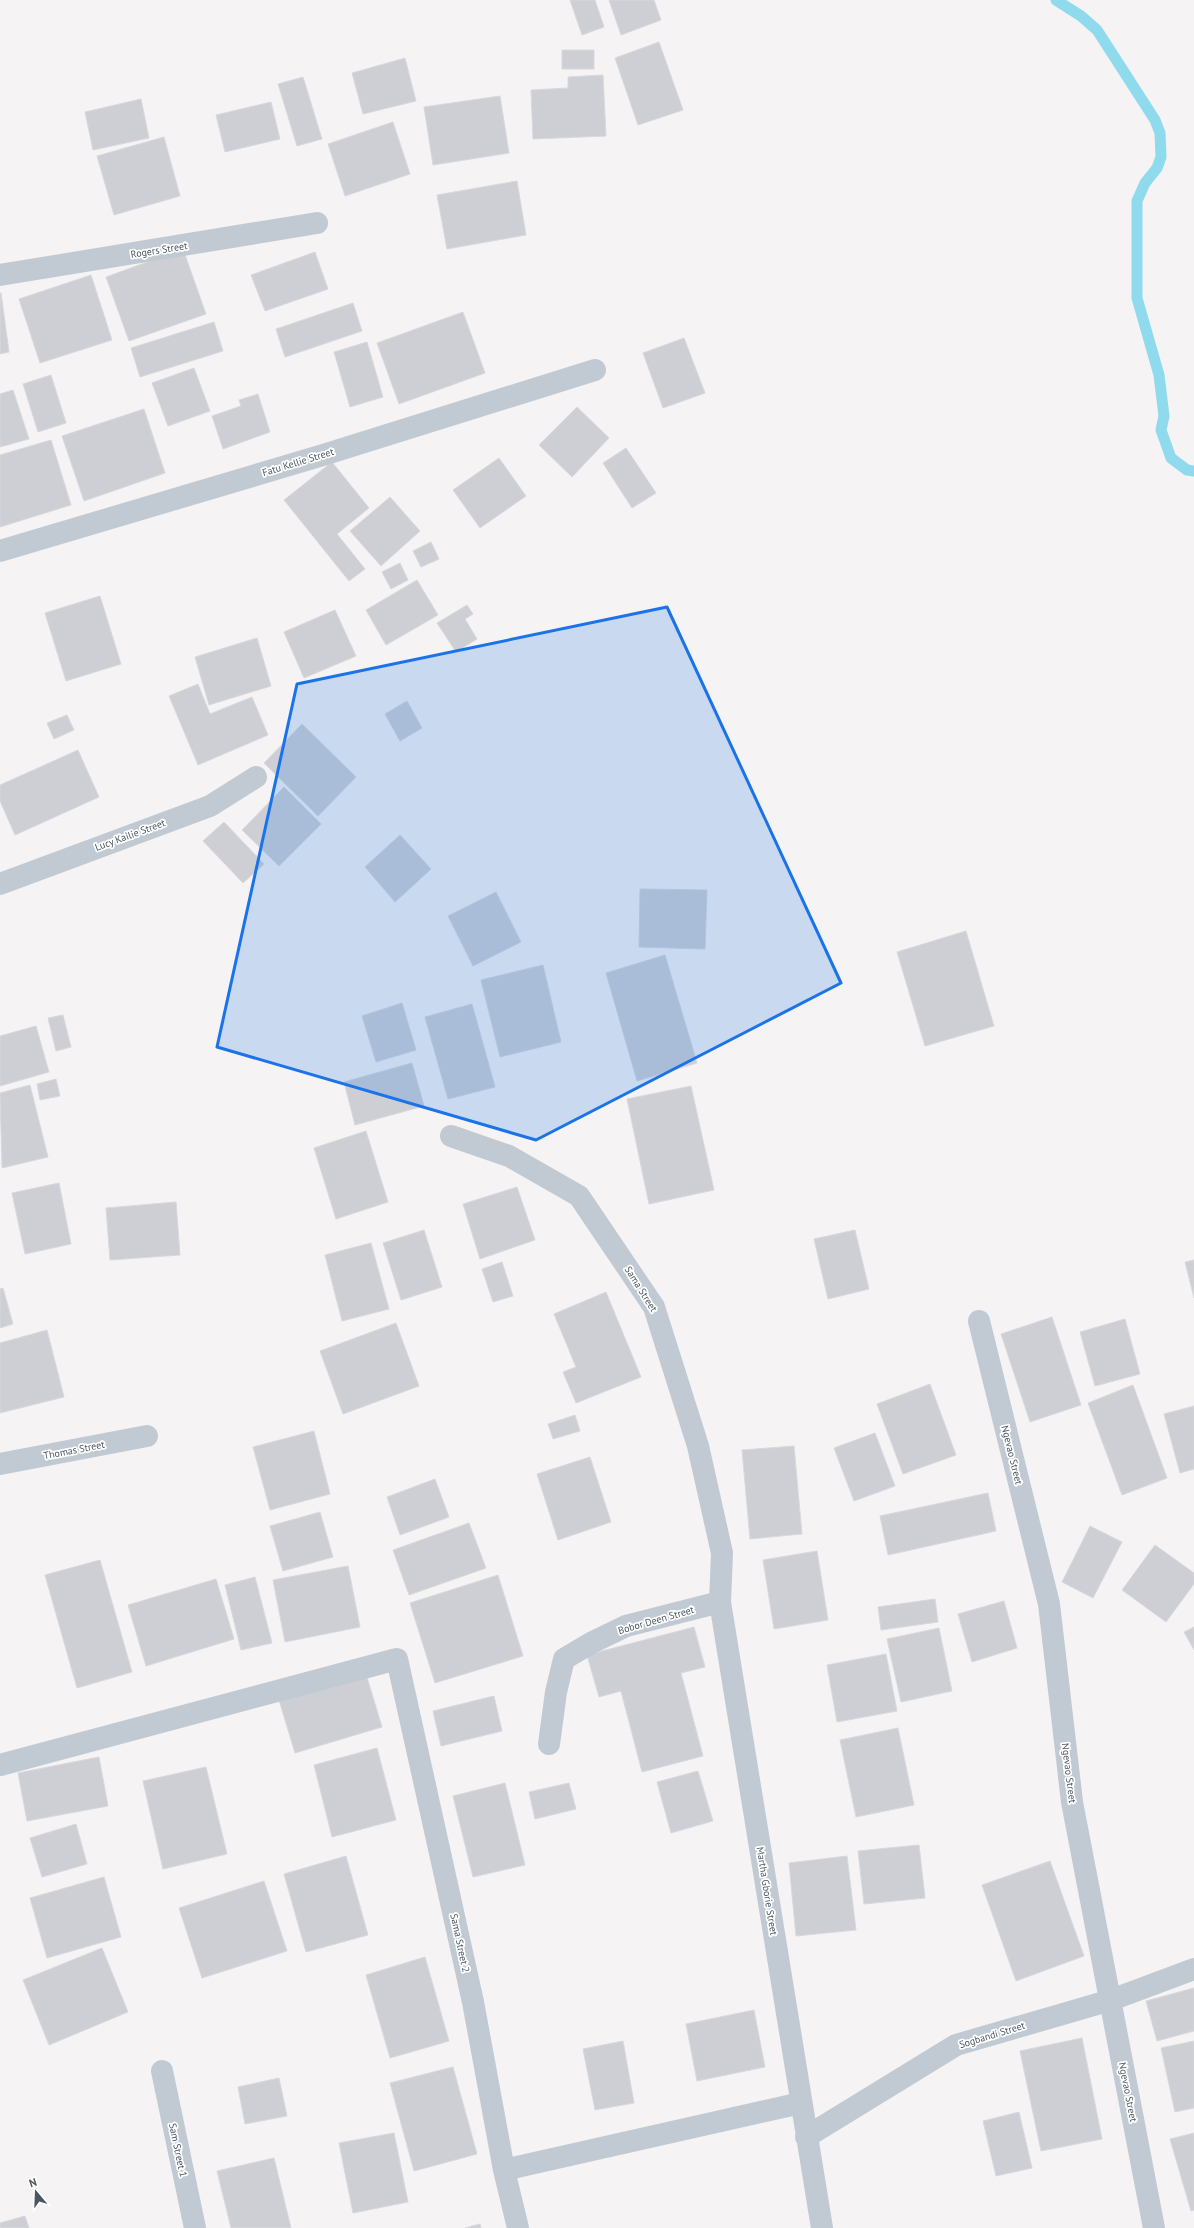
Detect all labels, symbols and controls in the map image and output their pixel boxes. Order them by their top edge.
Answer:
street label: Rogers Street [130,239,189,261]
street label: Fatu Kellie Street [261,445,336,479]
street label: Lucy Kailie Street [93,816,168,854]
street label: Sama Street [622,1264,660,1315]
street label: Ngevao Street [998,1424,1026,1486]
street label: Thomas Street [42,1438,106,1462]
street label: Bobor Deen Street [617,1603,696,1637]
street label: Ngevao Street [1059,1742,1079,1804]
street label: Martha Gborie Street [754,1846,781,1937]
street label: Sama Street 2 [447,1912,473,1974]
street label: Sogbandi Street [958,2019,1027,2051]
street label: Ngevao Street [1116,2061,1140,2123]
street label: Sam Street 1 [166,2122,190,2178]
north arrow [16,2172,56,2212]
text: N [27,2175,38,2190]

